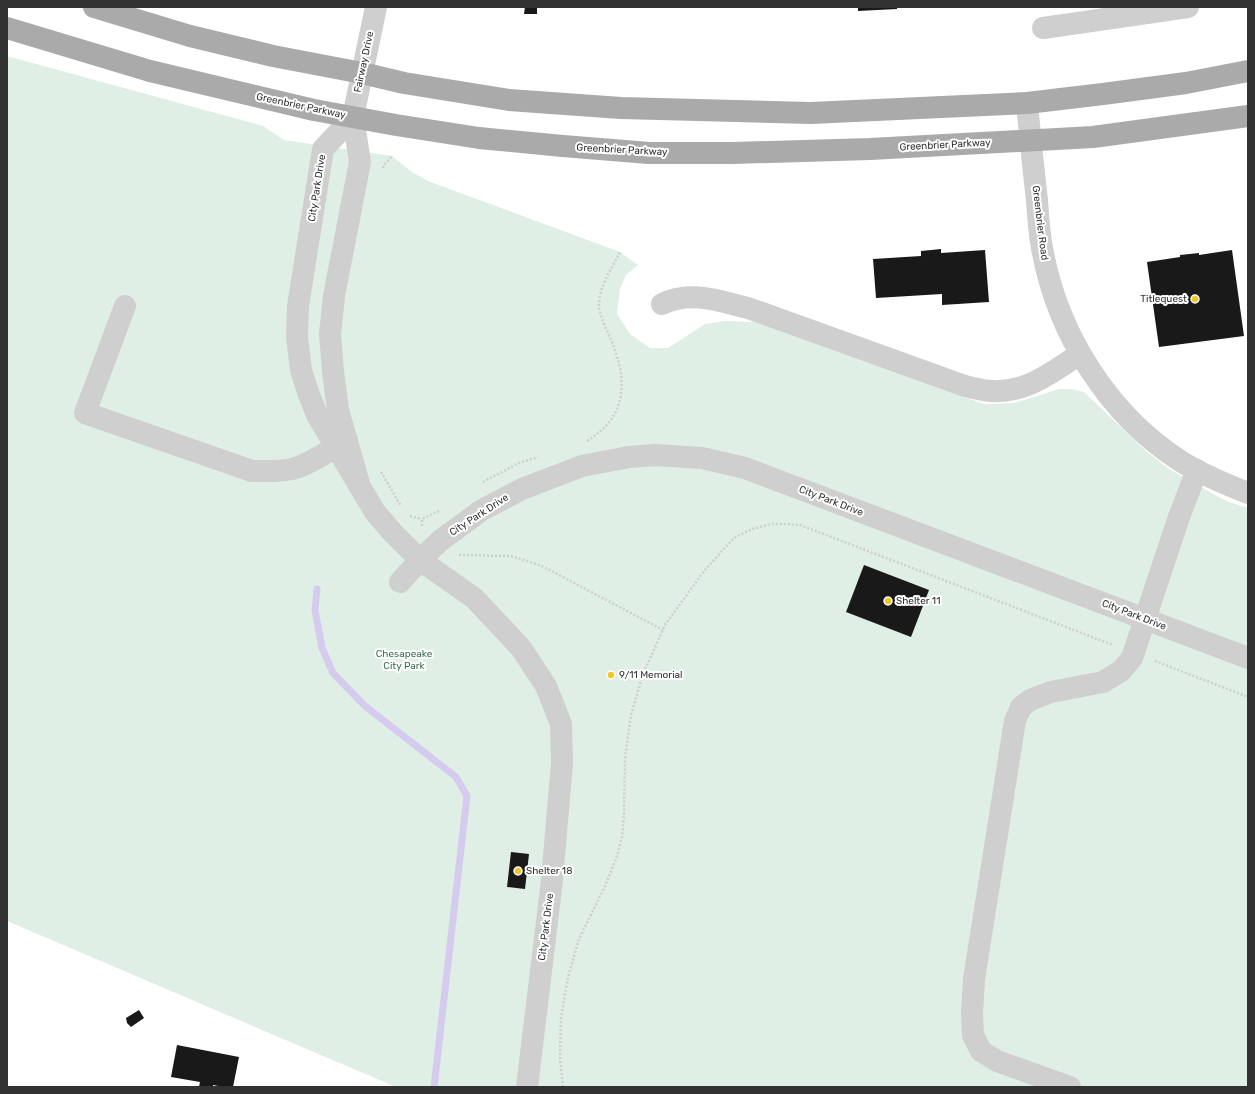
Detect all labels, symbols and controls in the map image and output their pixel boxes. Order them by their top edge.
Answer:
street label: Fairway Drive [352,30,376,94]
street label: Greenbrier Parkway [255,91,347,121]
street label: Greenbrier Parkway [899,137,991,153]
street label: Greenbrier Parkway [576,142,668,158]
street label: City Park Drive [306,153,328,222]
street label: Greenbrier Road [1029,185,1051,261]
place label: Titlequest [1140,293,1187,305]
marker: Titlequest [1190,294,1200,304]
street label: City Park Drive [797,483,865,519]
street label: City Park Drive [447,491,511,539]
place label: Shelter 11 [896,595,940,607]
marker: Shelter 11 [883,596,893,606]
street label: City Park Drive [1100,597,1168,633]
park label: Chesapeake City Park [376,648,433,672]
place label: 9/11 Memorial [619,669,683,681]
marker: 9/11 Memorial [606,670,616,680]
place label: Shelter 18 [526,865,573,877]
marker: Shelter 18 [513,866,523,876]
street label: City Park Drive [536,892,556,961]

